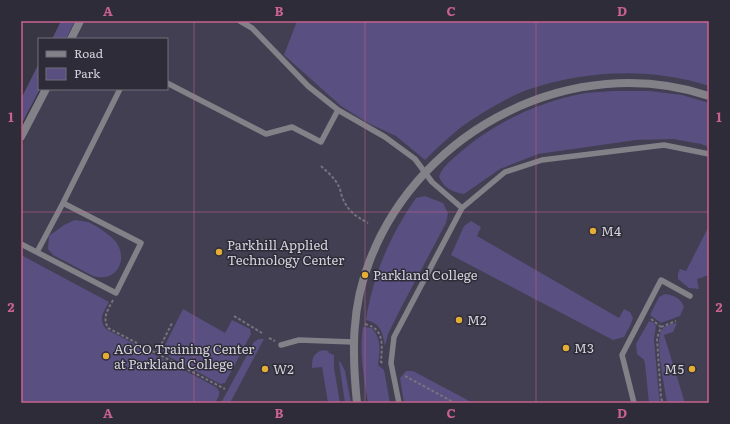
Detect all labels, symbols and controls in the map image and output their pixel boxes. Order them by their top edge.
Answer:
text: A [103,1,113,20]
text: B [275,1,284,20]
text: C [446,1,456,20]
text: D [617,1,627,20]
legend [38,38,168,90]
text: Road [74,44,104,62]
text: Park [74,64,101,82]
text: 1 [8,107,14,126]
text: 1 [716,107,722,126]
place label: M4 [601,221,621,240]
marker: M4 [588,226,598,236]
place label: Parkhill Applied Technology Center [227,235,345,269]
marker: Parkhill Applied Technology Center [214,247,224,257]
place label: Parkland College [373,265,478,284]
marker: Parkland College [360,270,370,280]
text: 2 [8,297,15,316]
text: 2 [716,297,723,316]
place label: M2 [467,310,487,329]
marker: M2 [454,315,464,325]
place label: M3 [574,338,594,357]
place label: AGCO Training Center at Parkland College [114,339,255,373]
marker: M3 [561,343,571,353]
marker: AGCO Training Center at Parkland College [101,351,111,361]
place label: W2 [273,359,294,378]
place label: M5 [664,359,684,378]
marker: W2 [260,364,270,374]
marker: M5 [687,364,697,374]
text: A [103,403,113,422]
text: B [275,403,284,422]
text: C [446,403,456,422]
text: D [617,403,627,422]

